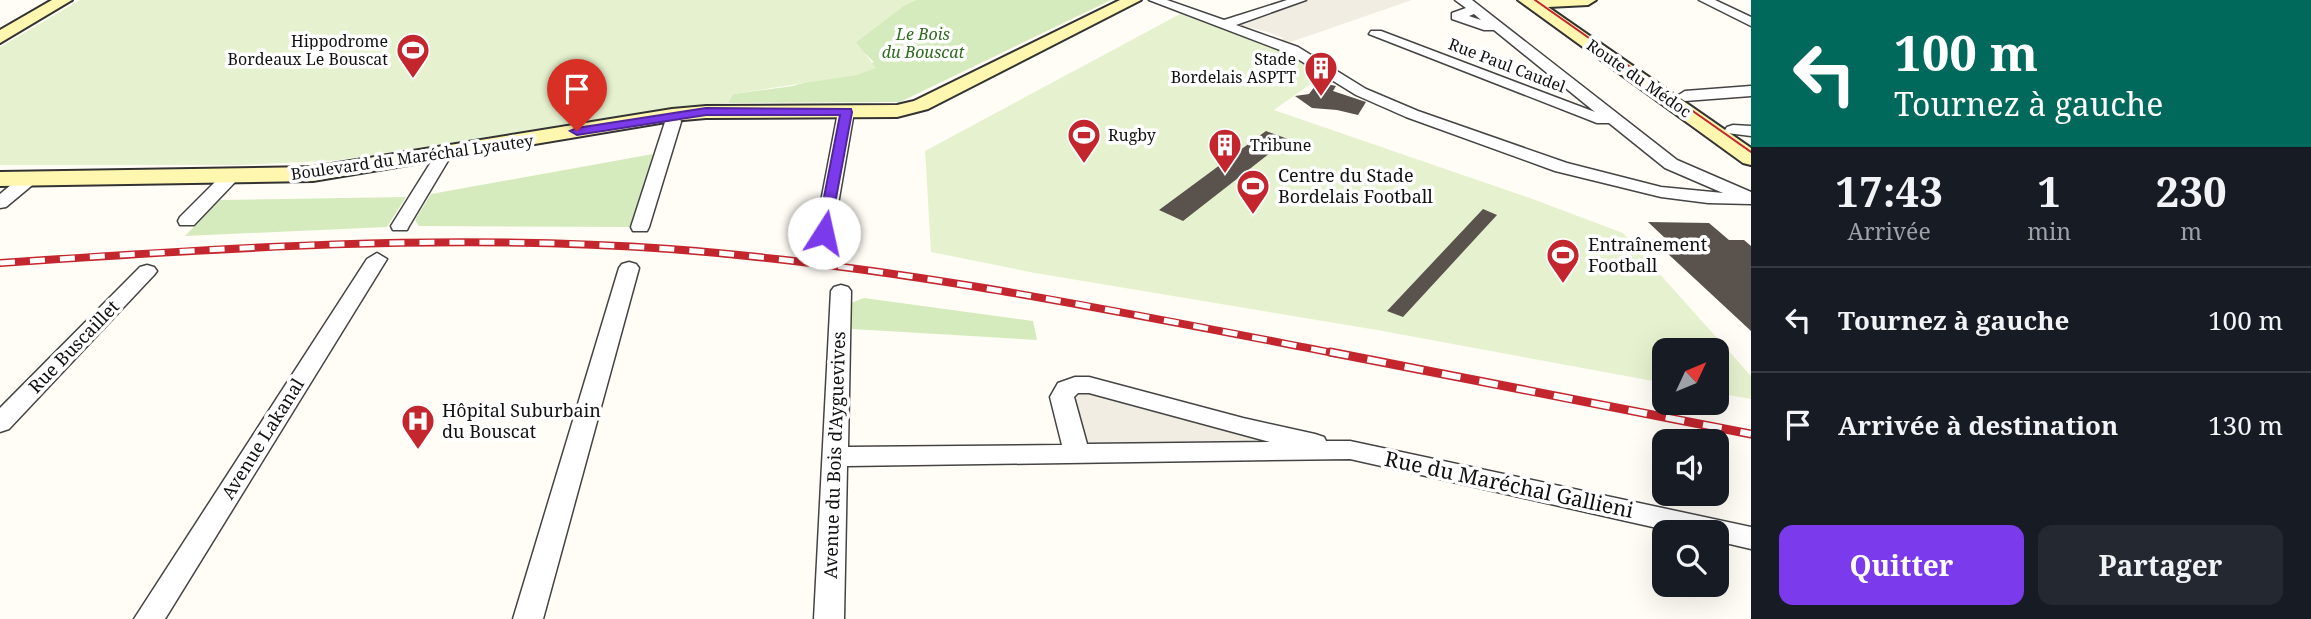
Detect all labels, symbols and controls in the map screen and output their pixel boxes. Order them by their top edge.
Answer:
text: 100 m [1894,19,2038,85]
park label: Le Bois du Bouscat [882,23,964,63]
icon: left [1779,28,1870,119]
place label: Hippodrome Bordeaux Le Bouscat [228,30,388,70]
sports icon: Hippodrome Bordeaux Le Bouscat [394,31,432,80]
street label: Rue Paul Caudel [1445,33,1569,97]
street label: Route du Médoc [1582,34,1696,122]
place label: Stade Bordelais ASPTT [1171,48,1296,88]
building icon: Stade Bordelais ASPTT [1302,49,1340,98]
pin [547,59,607,131]
icon: arrive [558,70,596,108]
text: Tournez à gauche [1894,82,2163,125]
sports icon: Rugby [1065,116,1103,165]
place label: Rugby [1108,124,1157,146]
building icon: Tribune [1206,126,1244,175]
street label: Boulevard du Maréchal Lyautey [289,129,536,185]
place label: Tribune [1250,134,1311,156]
text: 17:43 [1835,162,1943,219]
text: 1 [2037,162,2061,219]
text: 230 [2155,162,2227,219]
place label: Centre du Stade Bordelais Football [1278,163,1433,208]
sports icon: Centre du Stade Bordelais Football [1234,167,1272,216]
position arrow [787,196,861,270]
text: Arrivée [1848,215,1931,247]
text: min [2027,215,2071,247]
text: m [2180,215,2202,247]
place label: Entraînement Football [1588,232,1707,277]
sports icon: Entraînement Football [1544,236,1582,285]
street label: Rue Buscaillet [23,295,124,398]
icon: left [1779,301,1817,339]
text: Tournez à gauche [1838,302,2069,338]
text: 100 m [2208,302,2283,338]
street label: Avenue du Bois d'Ayguevives [818,331,850,579]
north arrow [1652,338,1729,415]
map controls [1652,338,1729,597]
street label: Avenue Lakanal [215,373,309,503]
place label: Hôpital Suburbain du Bouscat [442,398,601,443]
hospital icon: Hôpital Suburbain du Bouscat [399,402,437,451]
icon: arrive [1779,406,1817,444]
text: Arrivée à destination [1838,407,2118,443]
text: 130 m [2208,407,2283,443]
button: sound [1652,429,1729,506]
street label: Rue du Maréchal Gallieni [1382,444,1636,524]
button: search [1652,520,1729,597]
button: Quitter [1779,525,2024,605]
button: Partager [2038,525,2283,605]

